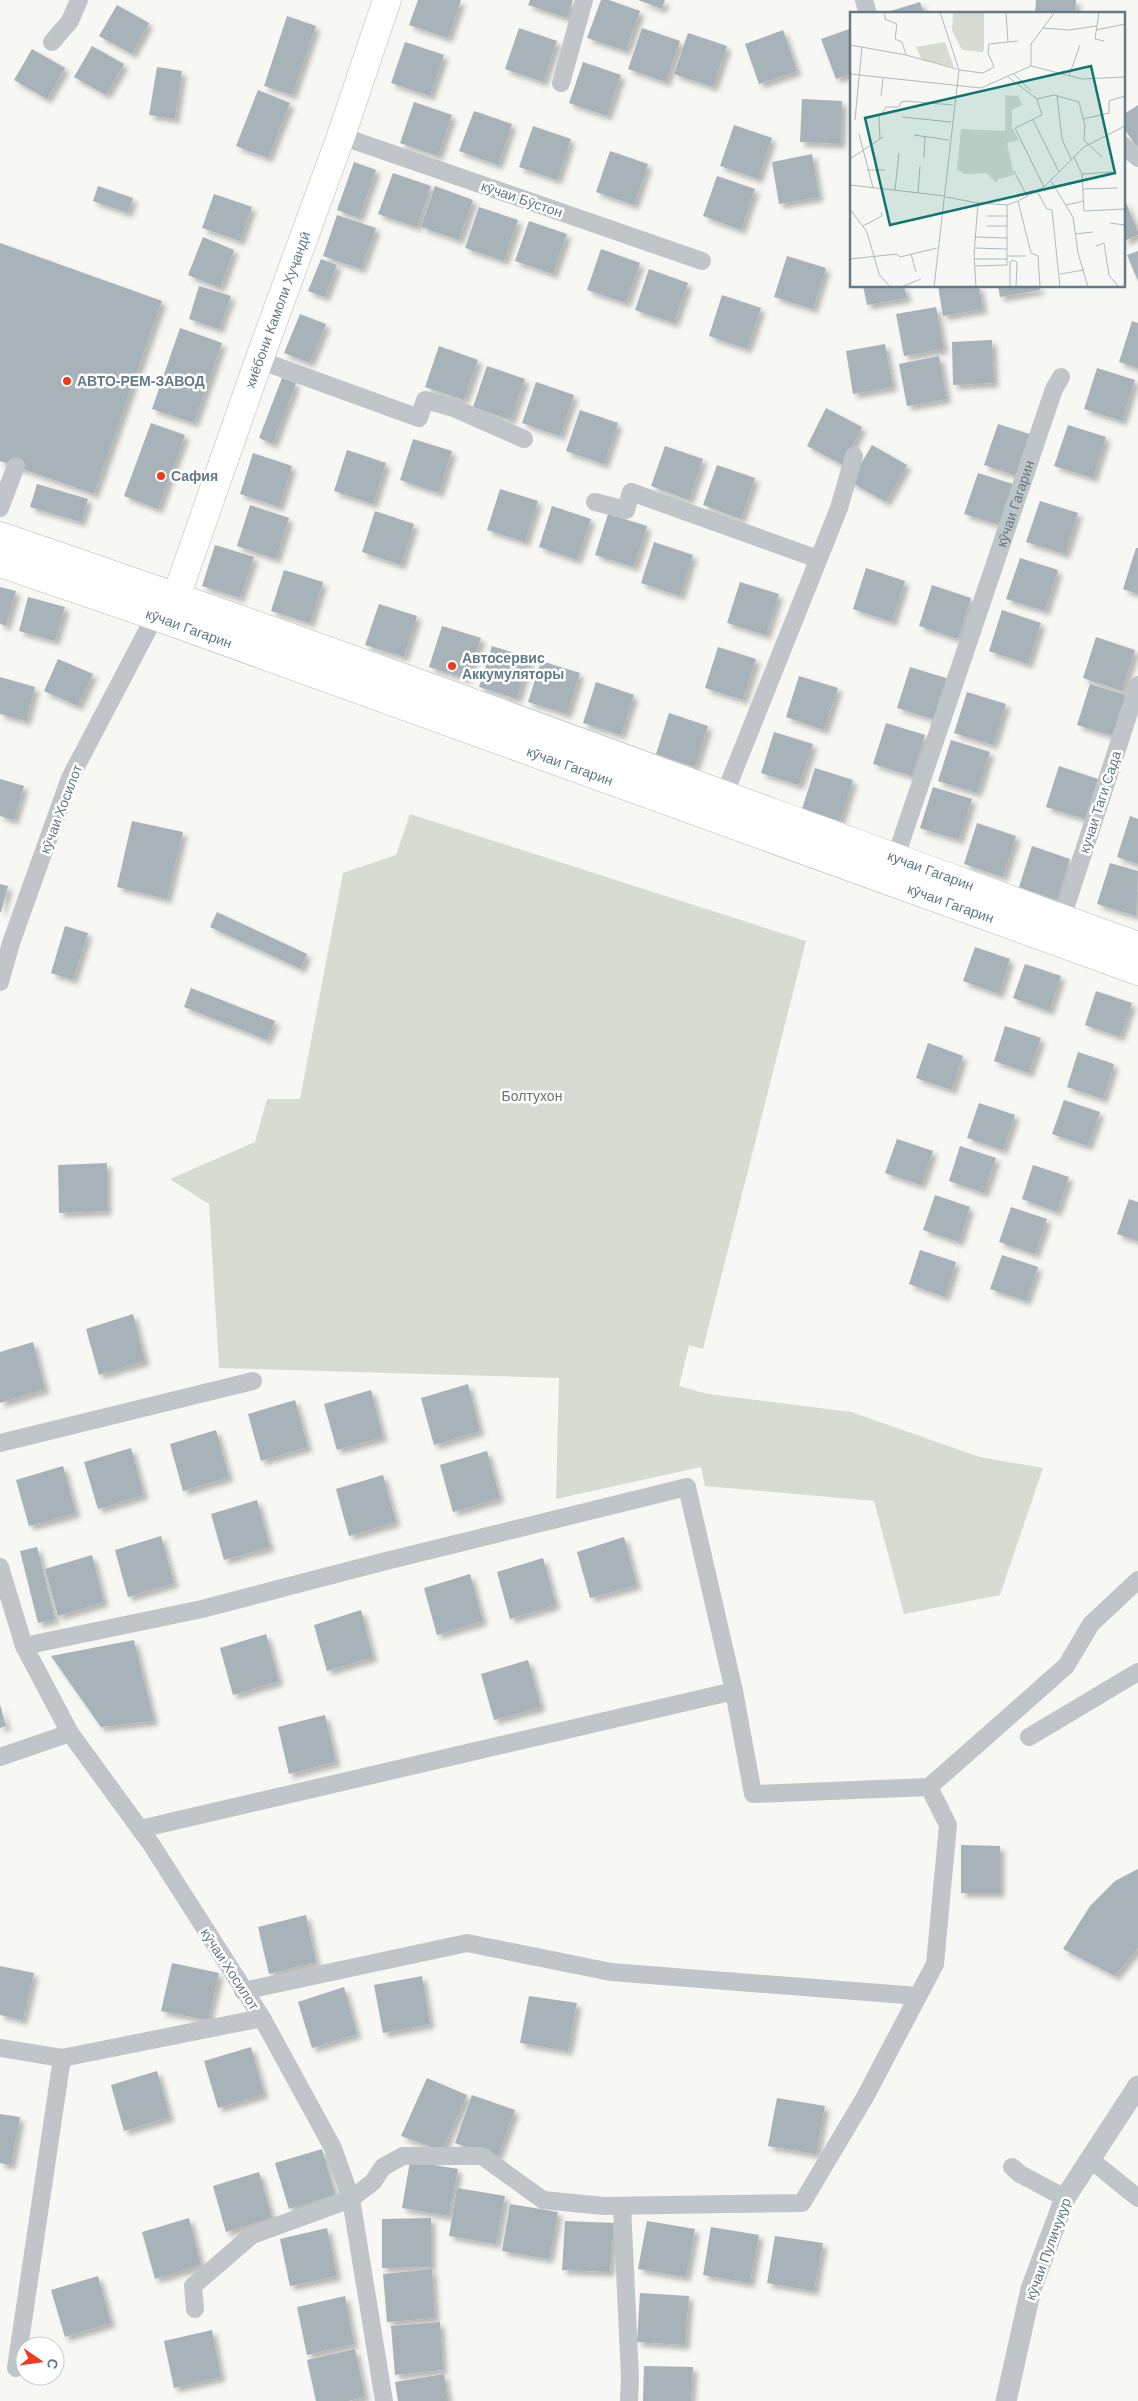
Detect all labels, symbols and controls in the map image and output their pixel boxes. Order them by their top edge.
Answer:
inset map [850,12,1126,288]
street label: кӯчаи Бӯстон [479,178,565,220]
street label: хиёбони Камоли Хуҷандӣ [242,229,313,390]
place label: АВТО-РЕМ-ЗАВОД [77,373,205,389]
marker: АВТО-РЕМ-ЗАВОД [61,375,73,387]
street label: кӯчаи Гагарин [993,458,1037,549]
place label: Сафия [171,468,218,484]
marker: Сафия [155,470,167,482]
street label: кӯчаи Гагарин [144,605,234,651]
place label: Автосервис Аккумуляторы [462,650,564,682]
marker: Автосервис Аккумуляторы [446,660,458,672]
street label: кӯчаи Гагарин [525,743,615,789]
street label: кучаи Таги Сада [1076,749,1124,855]
street label: кӯчаи Хосилот [37,762,86,856]
street label: кучаи Гагарин [885,847,976,894]
street label: кӯчаи Гагарин [906,881,996,926]
park label: Болтухон [502,1088,562,1104]
street label: кӯчаи Хосилот [198,1925,263,2013]
street label: кӯчаи Пуличуқур [1022,2195,1074,2302]
north arrow [15,2336,65,2386]
text: С [44,2357,62,2371]

